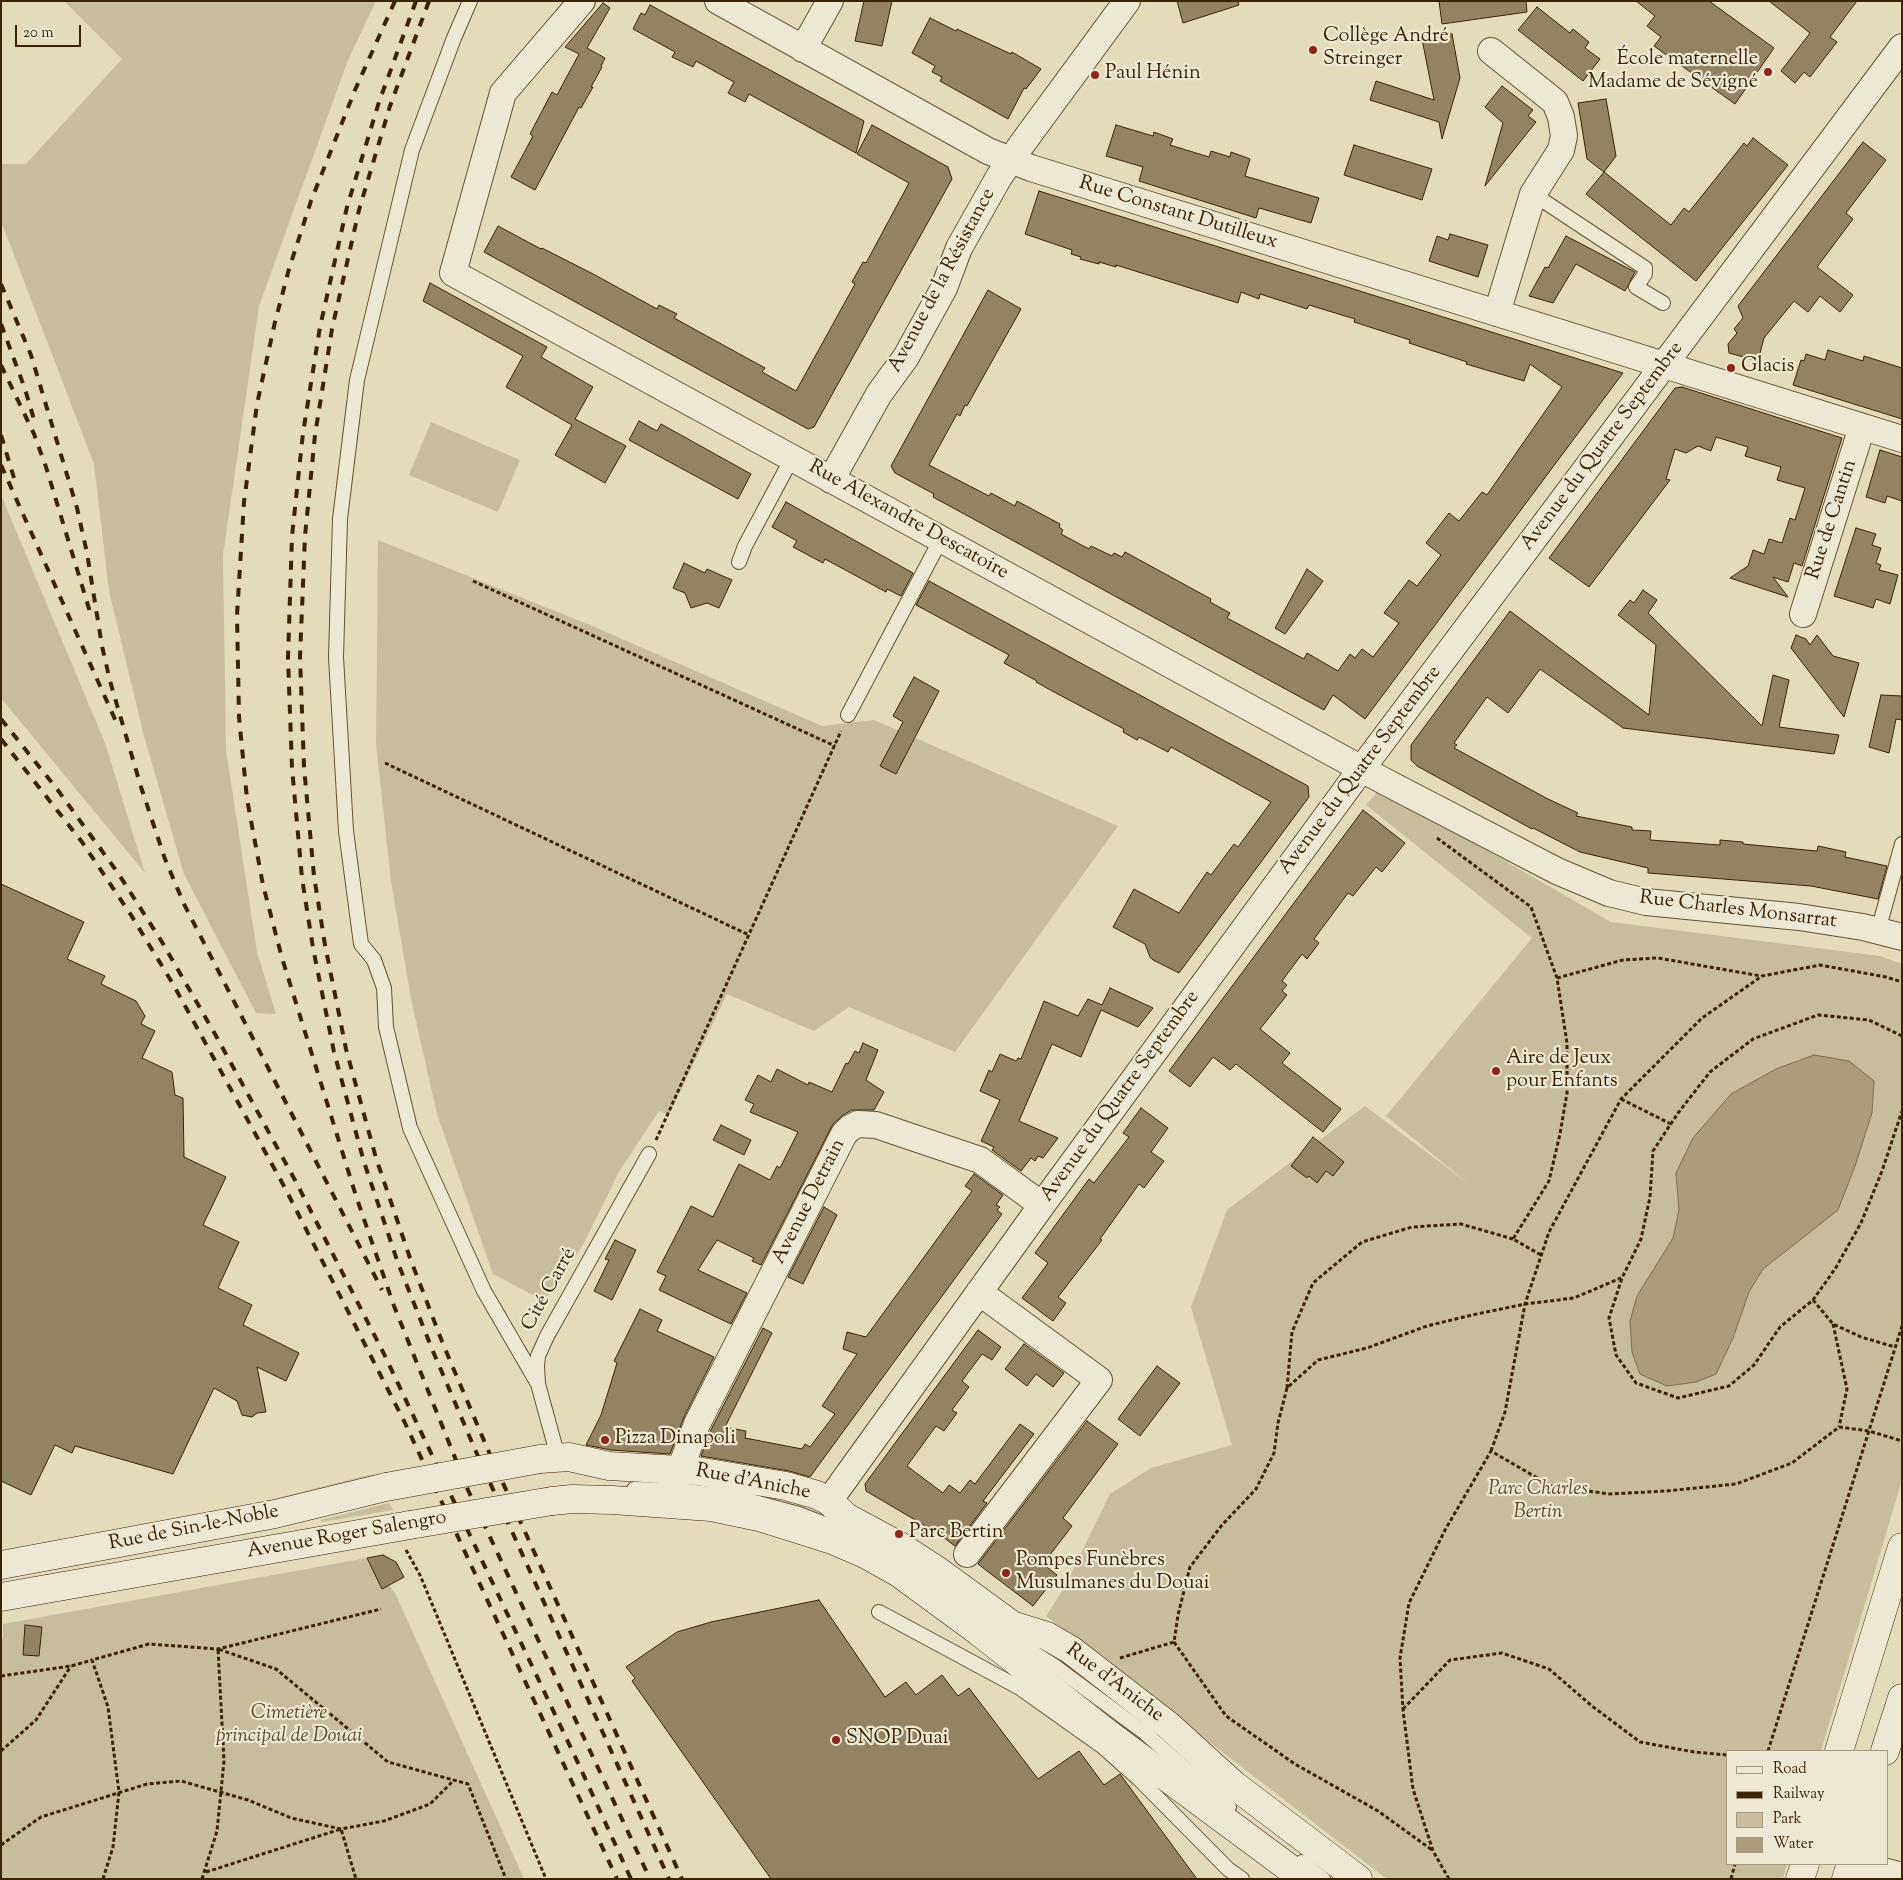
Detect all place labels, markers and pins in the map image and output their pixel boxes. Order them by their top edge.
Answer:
place label: Collège André Streinger [1323,26,1449,73]
marker: Collège André Streinger [1307,44,1319,56]
place label: École maternelle Madame de Sévigné [1588,49,1758,96]
place label: Paul Hénin [1105,63,1201,87]
marker: École maternelle Madame de Sévigné [1762,66,1774,78]
marker: Paul Hénin [1089,69,1101,81]
place label: Glacis [1741,356,1794,380]
marker: Glacis [1725,362,1737,374]
place label: Aire de Jeux pour Enfants [1506,1048,1618,1095]
marker: Aire de Jeux pour Enfants [1490,1065,1502,1077]
place label: Pizza Dinapoli [615,1428,736,1452]
marker: Pizza Dinapoli [599,1434,611,1446]
place label: Parc Bertin [909,1522,1003,1546]
marker: Parc Bertin [893,1528,905,1540]
place label: Pompes Funèbres Musulmanes du Douai [1016,1550,1209,1597]
marker: Pompes Funèbres Musulmanes du Douai [1000,1567,1012,1579]
place label: SNOP Duai [846,1728,948,1752]
marker: SNOP Duai [830,1734,842,1746]

